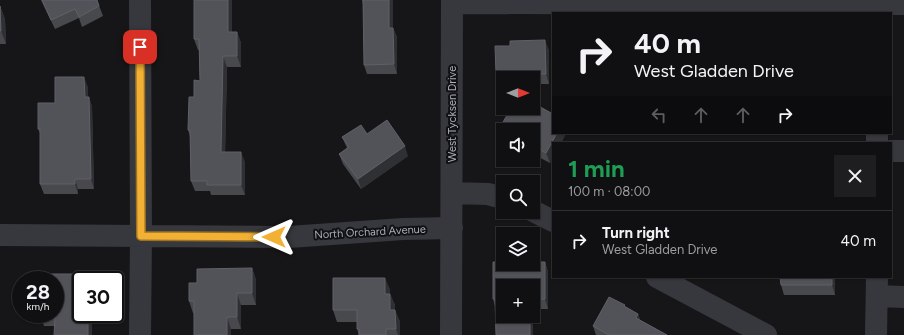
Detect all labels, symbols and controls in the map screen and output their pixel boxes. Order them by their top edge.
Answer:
text: 40 m [634,26,701,60]
icon: right [568,28,620,80]
pin [123,30,157,64]
icon: arrive [129,36,151,58]
text: West Gladden Drive [634,60,794,82]
street label: West Tycksen Drive [446,66,459,162]
north arrow [496,71,540,115]
map controls [496,71,540,323]
icon: left [648,104,670,126]
icon: ahead [690,104,712,126]
icon: ahead [732,104,754,126]
icon: right [774,104,796,126]
button: sound [496,123,540,167]
text: 1 min [568,154,625,183]
button: close [834,155,876,197]
button: search [496,175,540,219]
text: 100 m · 08:00 [568,184,650,199]
position arrow [253,216,295,258]
street label: North Orchard Avenue [314,223,426,241]
text: Turn right [602,224,670,242]
button: layers [496,227,540,271]
icon: right [568,230,590,252]
text: 40 m [841,232,876,250]
text: West Gladden Drive [602,242,717,257]
speed limit sign: 30 [72,271,124,323]
button: + [496,279,540,323]
text: 28 [26,280,50,304]
text: km/h [27,300,49,313]

